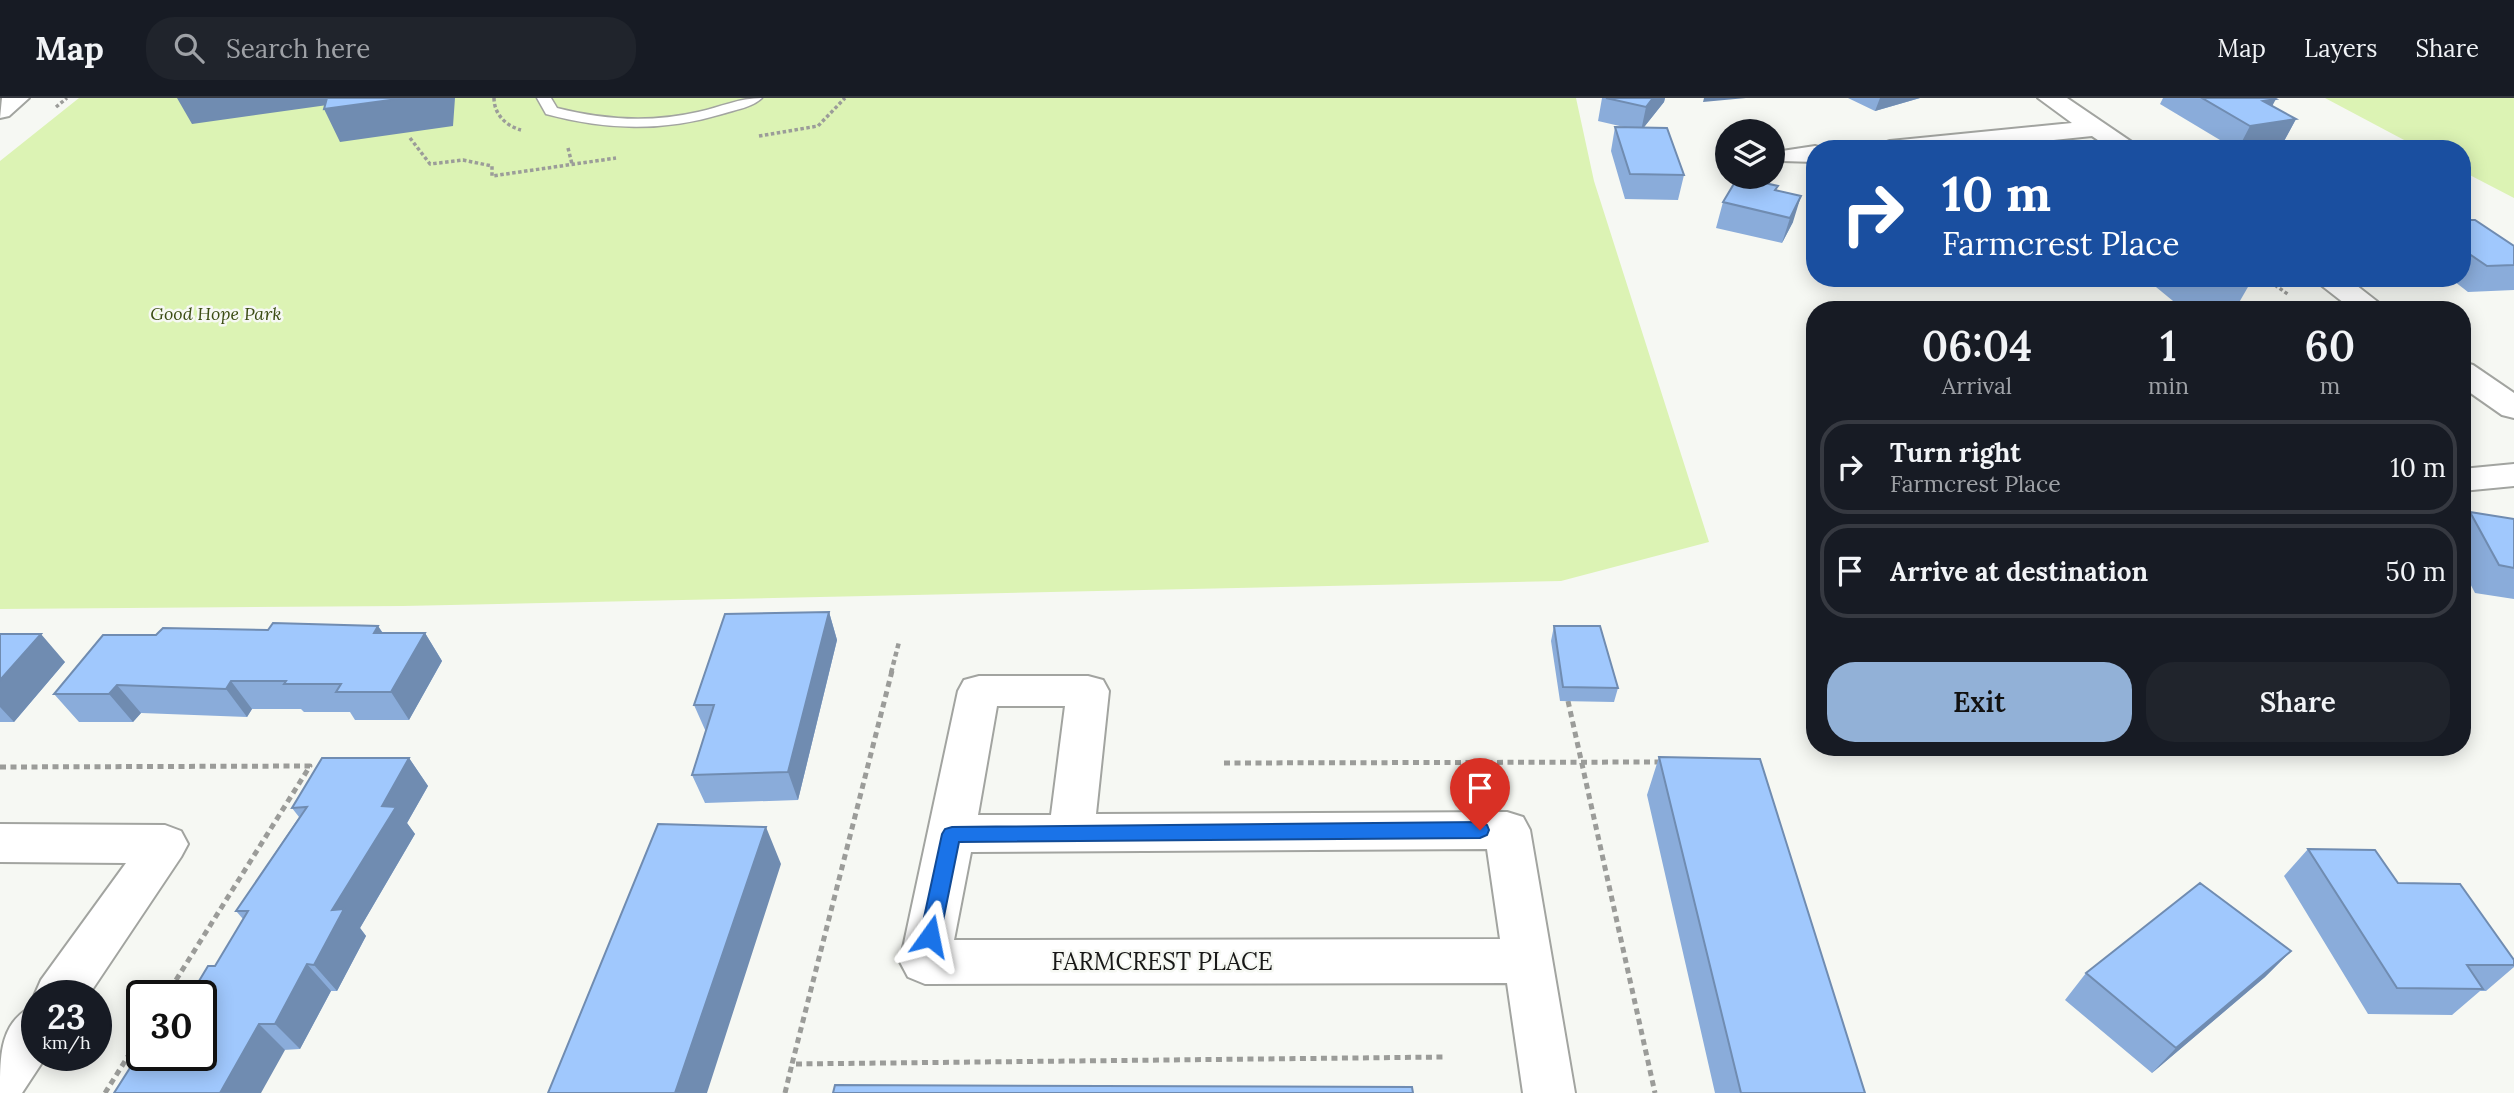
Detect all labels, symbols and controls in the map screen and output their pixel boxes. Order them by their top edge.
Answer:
search box [146,17,636,80]
text: Map [35,27,104,69]
icon: search [170,29,208,67]
text: Search here [226,32,370,65]
text: Map [2217,33,2266,64]
text: Layers [2304,33,2377,64]
text: Share [2415,33,2479,64]
map controls [1715,119,1785,189]
button: layers [1715,119,1785,189]
text: 10 m [1942,162,2051,224]
icon: right [1827,168,1918,259]
text: Farmcrest Place [1942,223,2179,264]
park label: Good Hope Park [150,302,282,325]
text: 06:04 [1922,319,2032,373]
text: 1 [2160,319,2177,373]
text: 60 [2305,319,2355,373]
text: Arrival [1942,371,2012,400]
text: min [2148,371,2189,400]
text: m [2320,371,2340,400]
text: Turn right [1890,436,2021,469]
icon: right [1831,448,1869,486]
text: 10 m [2390,451,2446,484]
text: Farmcrest Place [1890,469,2061,498]
icon: arrive [1831,552,1869,590]
text: Arrive at destination [1890,555,2148,588]
text: 50 m [2386,555,2446,588]
button: Exit [1827,662,2132,742]
button: Share [2146,662,2450,742]
pin [1450,758,1510,830]
icon: arrive [1461,769,1499,807]
position arrow [893,899,967,973]
street label: FARMCREST PLACE [1051,946,1273,977]
speed limit sign: 30 [126,980,217,1071]
text: 23 [47,994,86,1039]
text: km/h [42,1031,91,1054]

